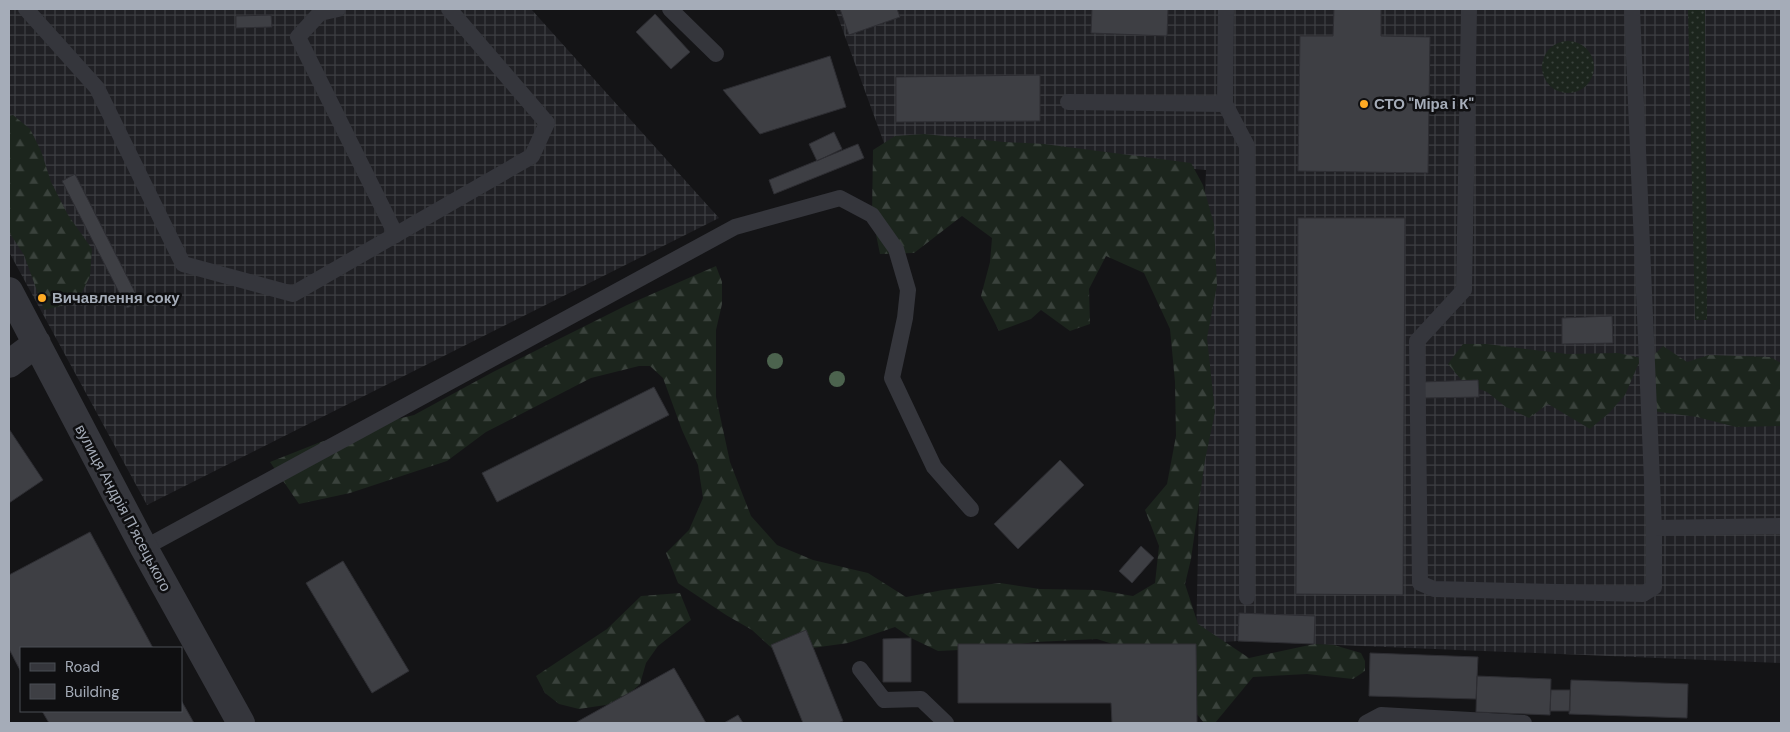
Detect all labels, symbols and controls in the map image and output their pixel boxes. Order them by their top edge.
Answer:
place label: СТО "Міра і К" [1374,94,1474,114]
marker: СТО "Міра і К" [1358,98,1370,110]
place label: Вичавлення соку [52,288,180,308]
marker: Вичавлення соку [36,292,48,304]
street label: вулиця Андрія Пʼясецького [70,421,176,595]
legend [20,647,182,712]
text: Road [65,657,100,677]
text: Building [65,682,120,702]

